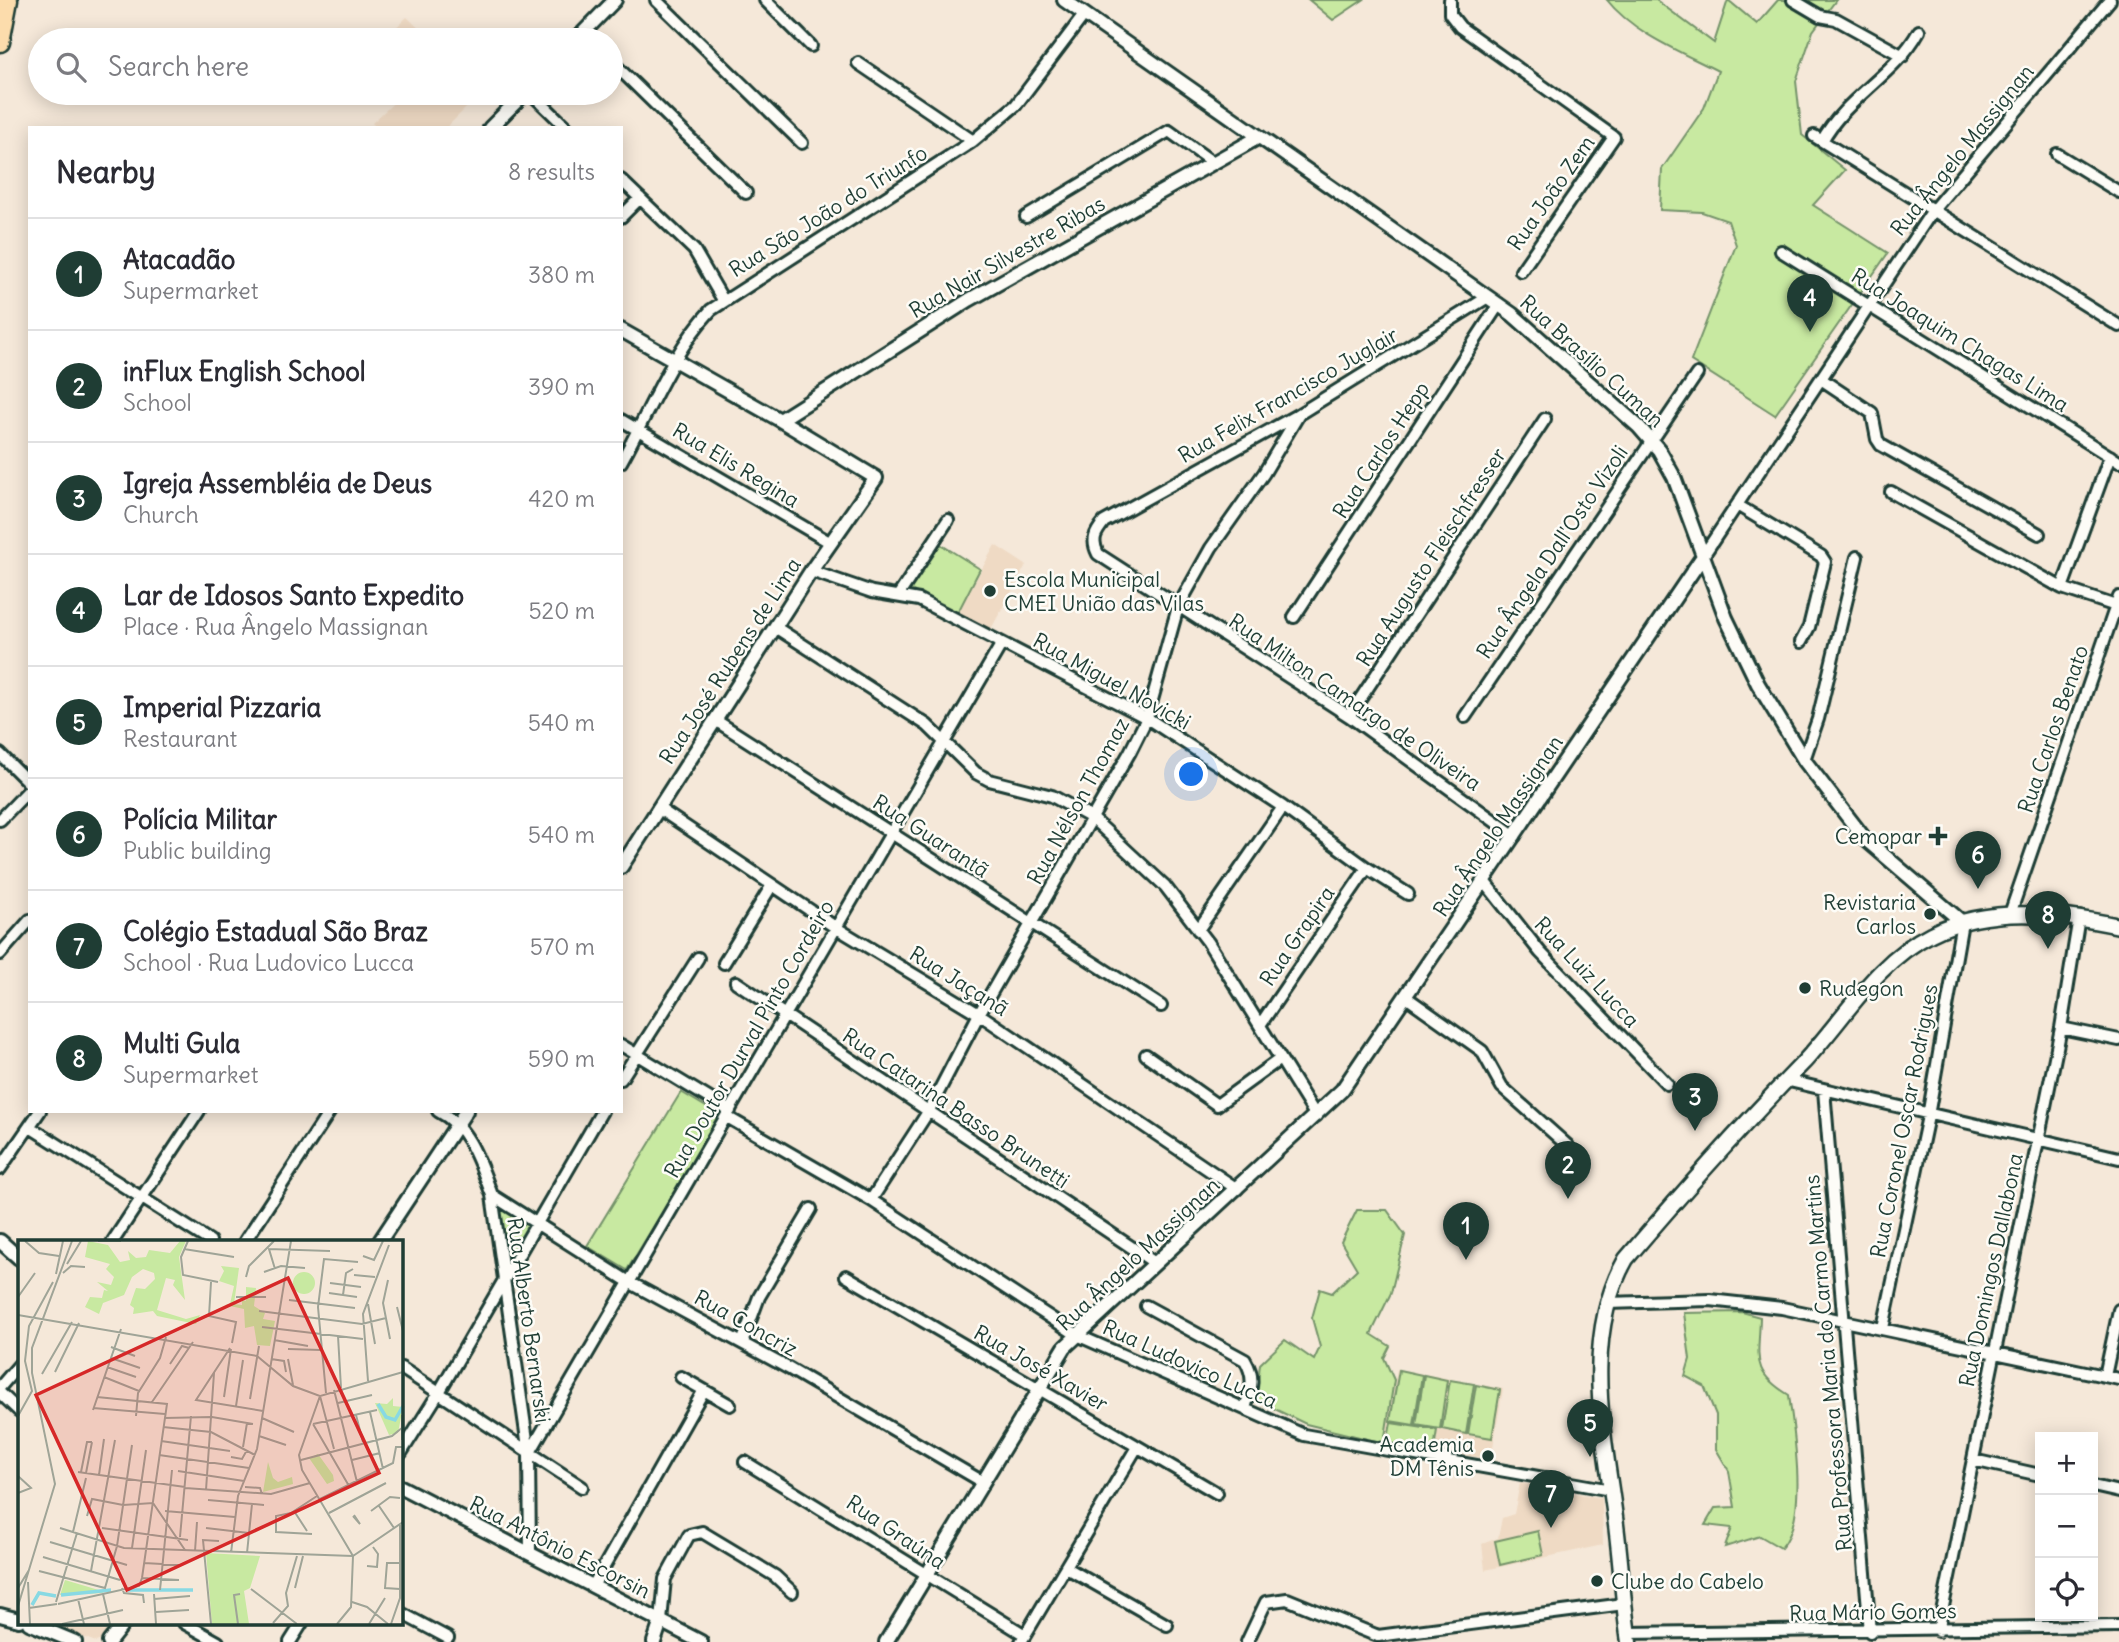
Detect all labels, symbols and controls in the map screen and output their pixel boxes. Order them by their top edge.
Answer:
search box [28,28,623,105]
icon: search [52,48,90,86]
text: Search here [108,50,249,83]
street label: Rua Ângelo Massignan [1884,59,2040,241]
street label: Rua João Zem [1501,130,1601,256]
street label: Rua São João do Triunfo [724,139,932,283]
text: Nearby [56,153,156,191]
text: 8 results [508,157,595,186]
street label: Rua Nair Silvestre Ribas [904,190,1110,324]
text: Atacadão [123,243,235,276]
text: 1 [74,260,84,289]
text: 380 m [528,260,595,289]
street label: Rua Joaquim Chagas Lima [1846,262,2074,418]
pin: 4 [1787,274,1833,332]
text: Supermarket [123,276,259,305]
street label: Rua Brasílio Cuman [1514,289,1670,433]
street label: Rua Felix Francisco Juglair [1173,321,1403,469]
text: inFlux English School [123,355,366,388]
text: 2 [73,372,85,401]
text: 390 m [528,372,595,401]
street label: Rua Carlos Hepp [1327,376,1435,524]
text: School [123,388,192,417]
street label: Rua Elis Regina [668,416,804,514]
street label: Rua Ângela Dall'Osto Vizoli [1470,440,1634,664]
street label: Rua Augusto Fleischfresser [1350,442,1512,671]
text: Igreja Assembléia de Deus [123,467,432,500]
text: 3 [72,484,86,513]
text: 420 m [528,484,595,513]
text: Church [123,500,199,529]
street label: Rua José Rubens de Lima [653,553,807,769]
place label: Escola Municipal CMEI União das Vilas [1004,566,1204,617]
text: Lar de Idosos Santo Expedito [123,579,464,612]
marker: Escola Municipal CMEI União das Vilas [982,583,998,599]
text: 4 [72,596,86,625]
text: 520 m [528,596,595,625]
street label: Rua Milton Camargo de Oliveira [1224,607,1486,797]
text: Place · Rua Ângelo Massignan [123,612,428,641]
street label: Rua Miguel Novicki [1028,627,1196,735]
street label: Rua Carlos Benato [2012,642,2094,816]
text: Imperial Pizzaria [123,691,321,724]
text: 5 [72,708,86,737]
text: 540 m [528,708,595,737]
street label: Rua Nélson Thomaz [1021,713,1135,889]
text: Restaurant [123,724,237,753]
street label: Rua Ângelo Massignan [1427,730,1569,922]
your location [1174,757,1208,791]
street label: Rua Guarantã [868,788,994,884]
text: Polícia Militar [123,803,277,836]
text: 6 [72,820,86,849]
text: 540 m [528,820,595,849]
place label: Cemopar [1835,823,1922,850]
marker: Cemopar [1928,826,1948,846]
pin: 6 [1955,831,2001,889]
text: Public building [123,836,272,865]
street label: Rua Grapira [1254,881,1340,991]
place label: Revistaria Carlos [1823,889,1916,940]
pin: 8 [2025,891,2071,949]
street label: Rua Doutor Durval Pinto Cordeiro [658,895,840,1183]
marker: Revistaria Carlos [1922,906,1938,922]
street label: Rua Luiz Lucca [1529,911,1645,1033]
text: Colégio Estadual São Braz [123,915,428,948]
text: 7 [73,932,85,961]
text: 570 m [530,932,595,961]
street label: Rua Jaçanã [905,940,1013,1022]
text: School · Rua Ludovico Lucca [123,948,414,977]
place label: Rudegon [1819,975,1904,1002]
marker: Rudegon [1797,980,1813,996]
street label: Rua Coronel Oscar Rodrigues [1864,982,1944,1260]
street label: Rua Catarina Basso Brunetti [837,1022,1075,1194]
text: Multi Gula [123,1027,240,1060]
text: 8 [72,1044,86,1073]
text: 590 m [528,1044,595,1073]
text: Supermarket [123,1060,259,1089]
pin: 3 [1672,1073,1718,1131]
pin: 2 [1545,1141,1591,1199]
street label: Rua Domingos Dallabona [1953,1151,2029,1389]
street label: Rua Ângelo Massignan [1051,1171,1225,1337]
street label: Rua Professora Maria do Carmo Martins [1798,1174,1858,1552]
pin: 1 [1443,1202,1489,1260]
street label: Rua Alberto Bernarski [501,1215,557,1425]
inset map [18,1240,402,1624]
street label: Rua Concriz [690,1284,802,1362]
street label: Rua Ludovico Lucca [1098,1313,1282,1415]
street label: Rua José Xavier [969,1319,1113,1418]
pin: 5 [1567,1399,1613,1457]
place label: Academia DM Tênis [1379,1431,1474,1482]
map controls [2035,1432,2098,1621]
button: + [2035,1432,2098,1495]
marker: Academia DM Tênis [1480,1448,1496,1464]
pin: 7 [1528,1470,1574,1528]
street label: Rua Graúna [841,1489,951,1575]
street label: Rua Antônio Escorsin [465,1490,655,1604]
button: − [2035,1495,2098,1558]
button: locate [2035,1558,2098,1621]
place label: Clube do Cabelo [1611,1568,1764,1595]
marker: Clube do Cabelo [1589,1573,1605,1589]
street label: Rua Mário Gomes [1789,1597,1957,1627]

